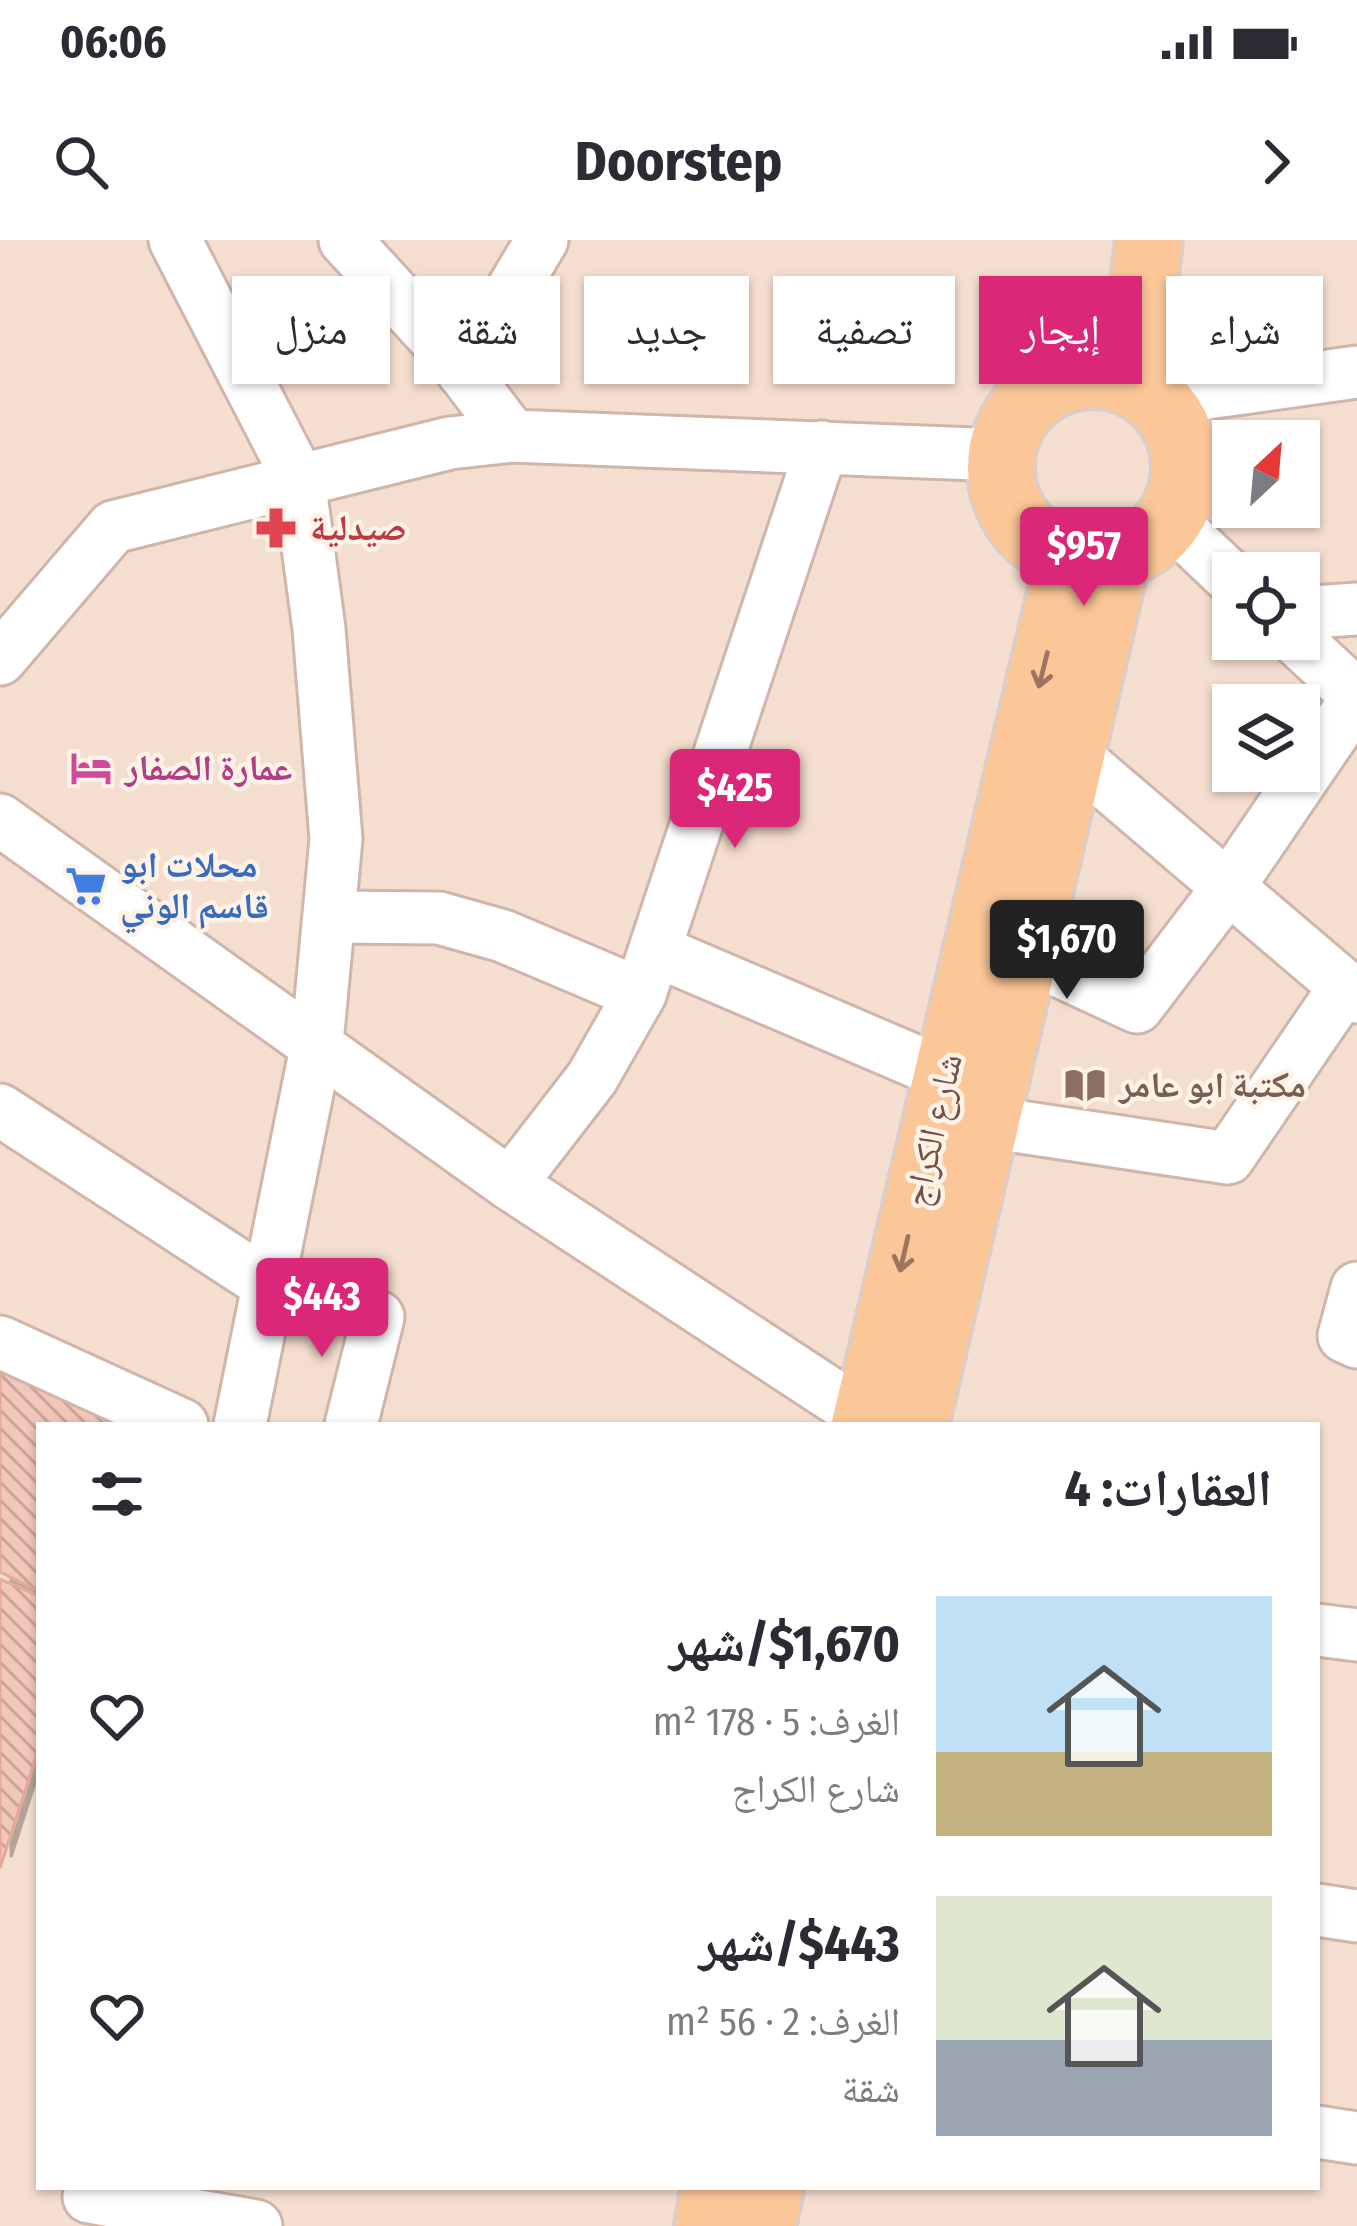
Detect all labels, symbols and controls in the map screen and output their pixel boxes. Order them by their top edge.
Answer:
text: 06:06 [60,15,167,69]
icon: search [48,129,114,195]
icon: forward [1243,129,1309,195]
text: Doorstep [575,130,782,194]
chip: منزل [232,276,390,384]
chip: شقة [414,276,560,384]
chip: جديد [584,276,749,384]
chip: تصفية [773,276,955,384]
chip: إيجار [979,276,1142,384]
chip: شراء [1166,276,1323,384]
north arrow [1212,420,1320,528]
map controls [1212,420,1320,792]
pharmacy icon: صيدلية [253,505,299,551]
place label: صيدلية [310,506,407,550]
pin: $957 [1013,507,1155,609]
text: $957 [1047,523,1121,569]
button: locate [1212,552,1320,660]
one-way arrow [1031,650,1053,688]
button: layers [1212,684,1320,792]
hotel icon: عمارة الصفار [68,745,114,791]
place label: عمارة الصفار [123,746,292,790]
pin: $425 [664,749,806,851]
text: $425 [697,765,773,811]
place label: محلات ابو قاسم الوني [120,843,269,934]
supermarket icon: محلات ابو قاسم الوني [63,863,109,909]
pin: $1,670 [969,900,1165,1002]
text: $1,670 [1017,916,1117,962]
street label: شارع الكراج [894,1049,972,1211]
library icon: مكتبة ابو عامر [1062,1062,1108,1108]
place label: مكتبة ابو عامر [1117,1063,1306,1107]
one-way arrow [892,1234,915,1272]
pin: $443 [251,1258,393,1360]
text: $443 [283,1274,361,1320]
text: العقارات: 4 [1065,1458,1272,1520]
icon: filters [84,1461,150,1527]
text: $1,670/شهر [669,1613,900,1675]
icon: home [1032,1644,1176,1788]
icon: heart [84,1683,150,1749]
text: الغرف: 5 · 178 m² [653,1699,900,1745]
text: شارع الكراج [731,1766,900,1812]
text: $443/شهر [699,1913,900,1975]
icon: home [1032,1944,1176,2088]
icon: heart [84,1983,150,2049]
text: الغرف: 2 · 56 m² [666,1999,900,2045]
text: شقة [842,2066,900,2112]

